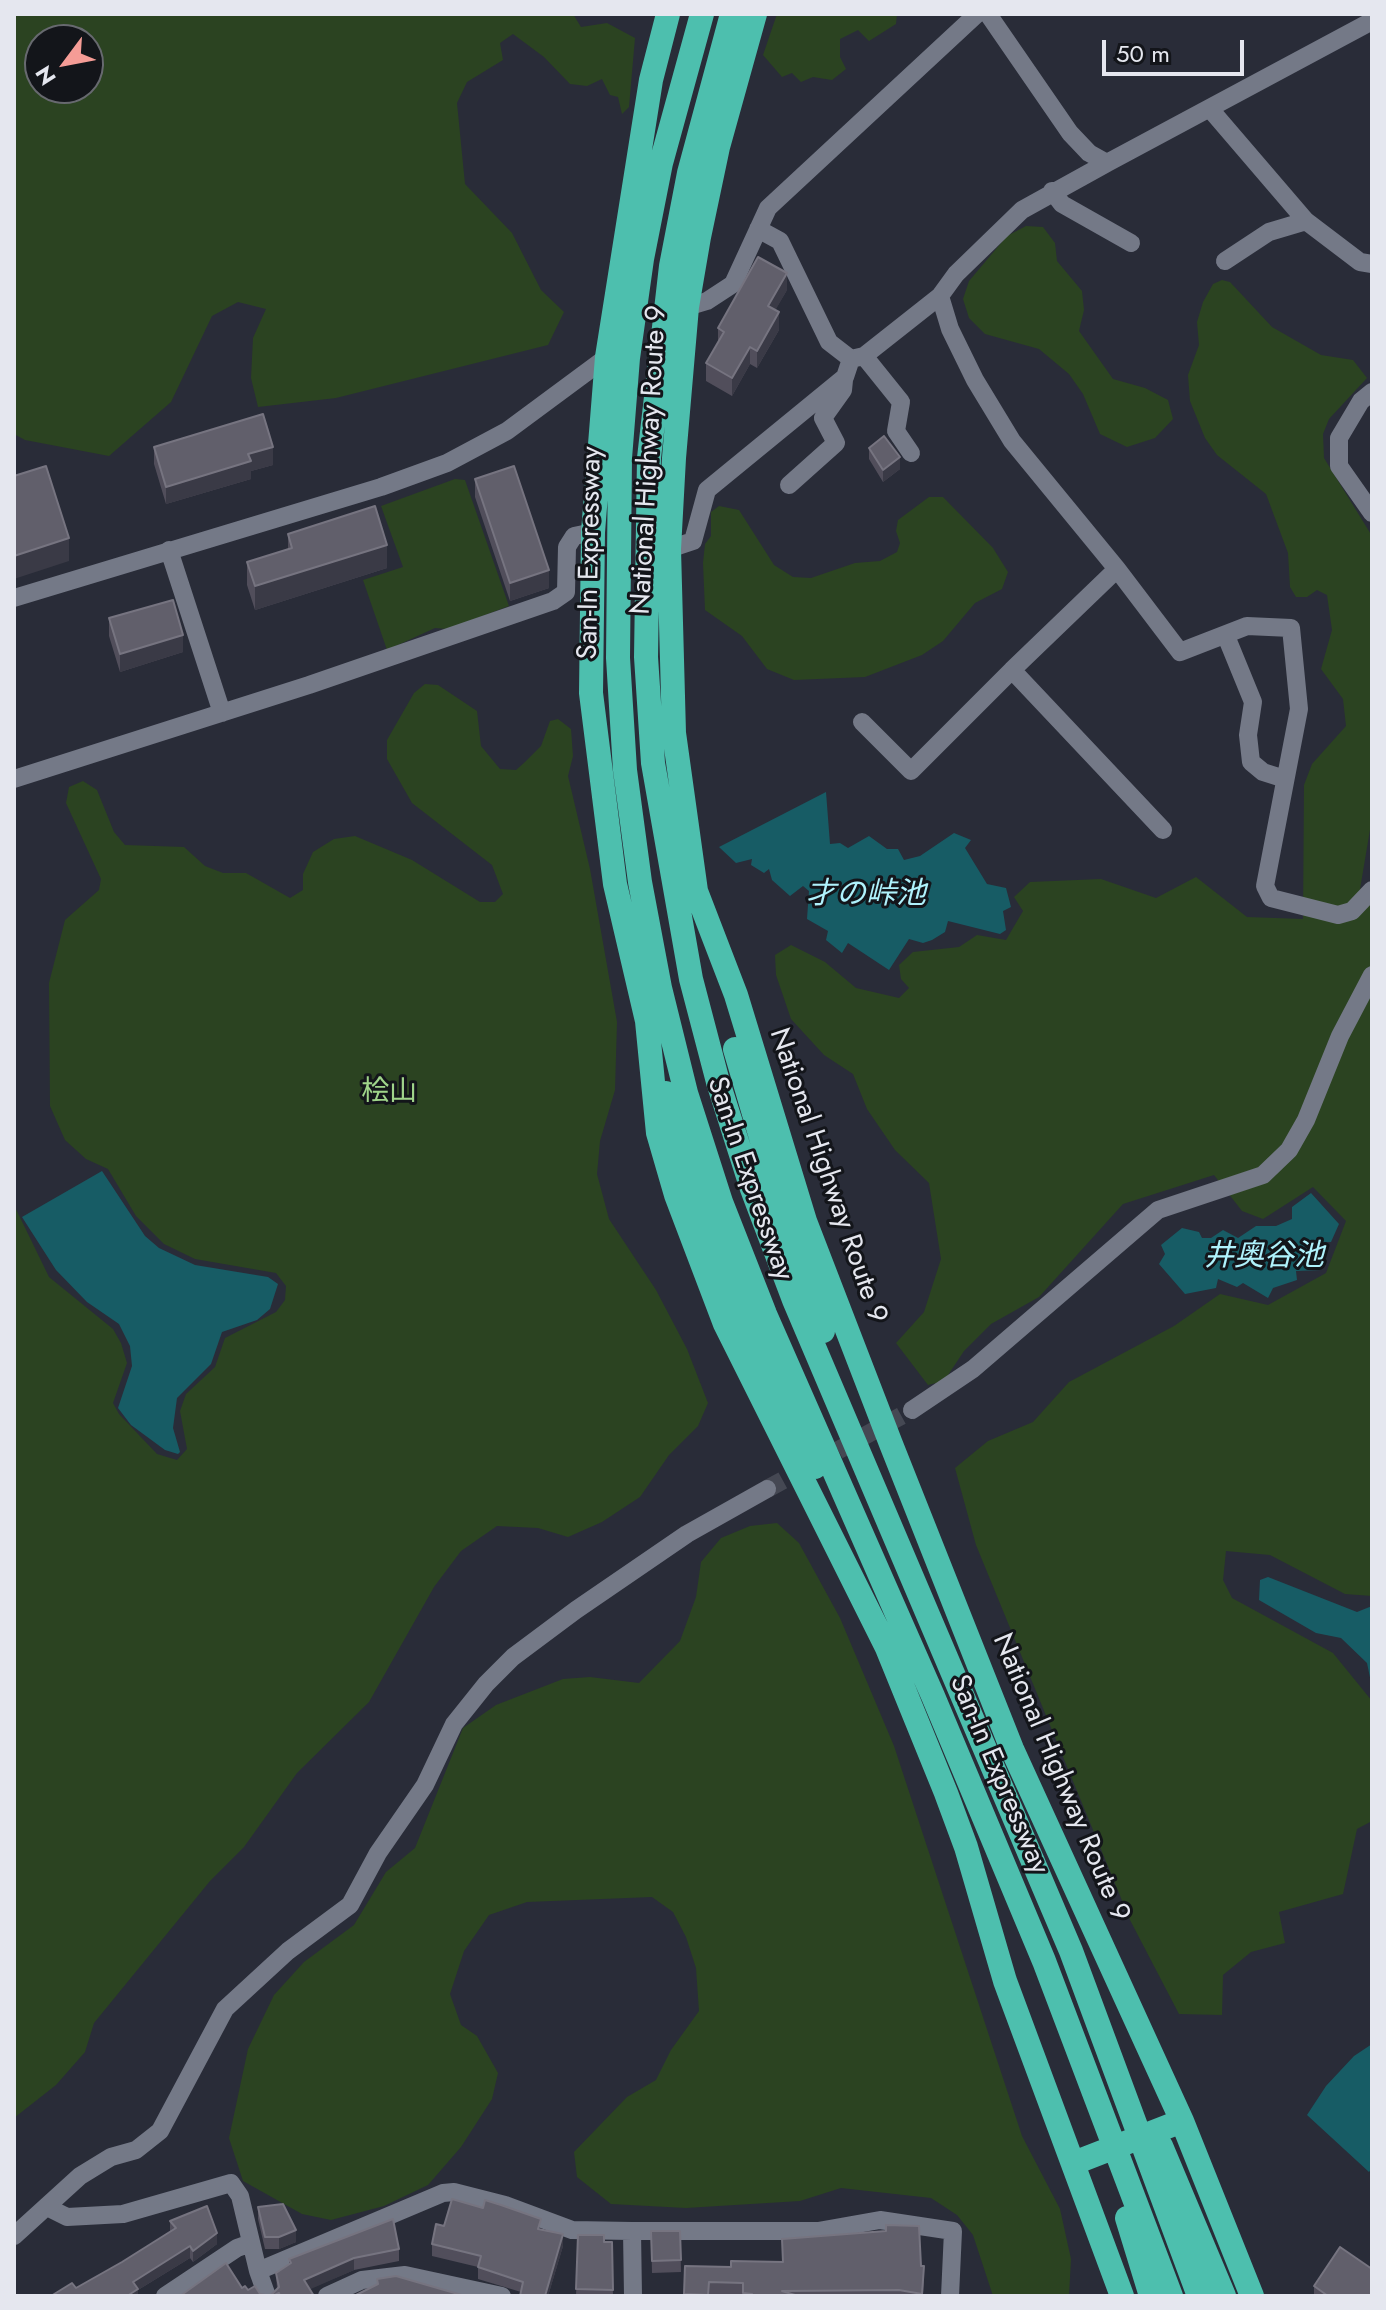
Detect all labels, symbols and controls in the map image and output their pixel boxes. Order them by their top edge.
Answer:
north arrow [24,24,104,104]
scale bar [1106,24,1248,74]
text: 50 m [1116,36,1170,71]
text: N [27,60,64,92]
street label: National Highway Route 9 [625,304,675,616]
street label: San-In Expressway [572,446,610,660]
water label: 才の峠池 [806,878,926,914]
street label: National Highway Route 9 [761,1024,893,1328]
street label: San-In Expressway [698,1073,800,1285]
park label: 桧山 [361,1076,417,1110]
water label: 井奥谷池 [1204,1240,1324,1276]
street label: National Highway Route 9 [984,1629,1136,1927]
street label: San-In Expressway [941,1670,1055,1880]

